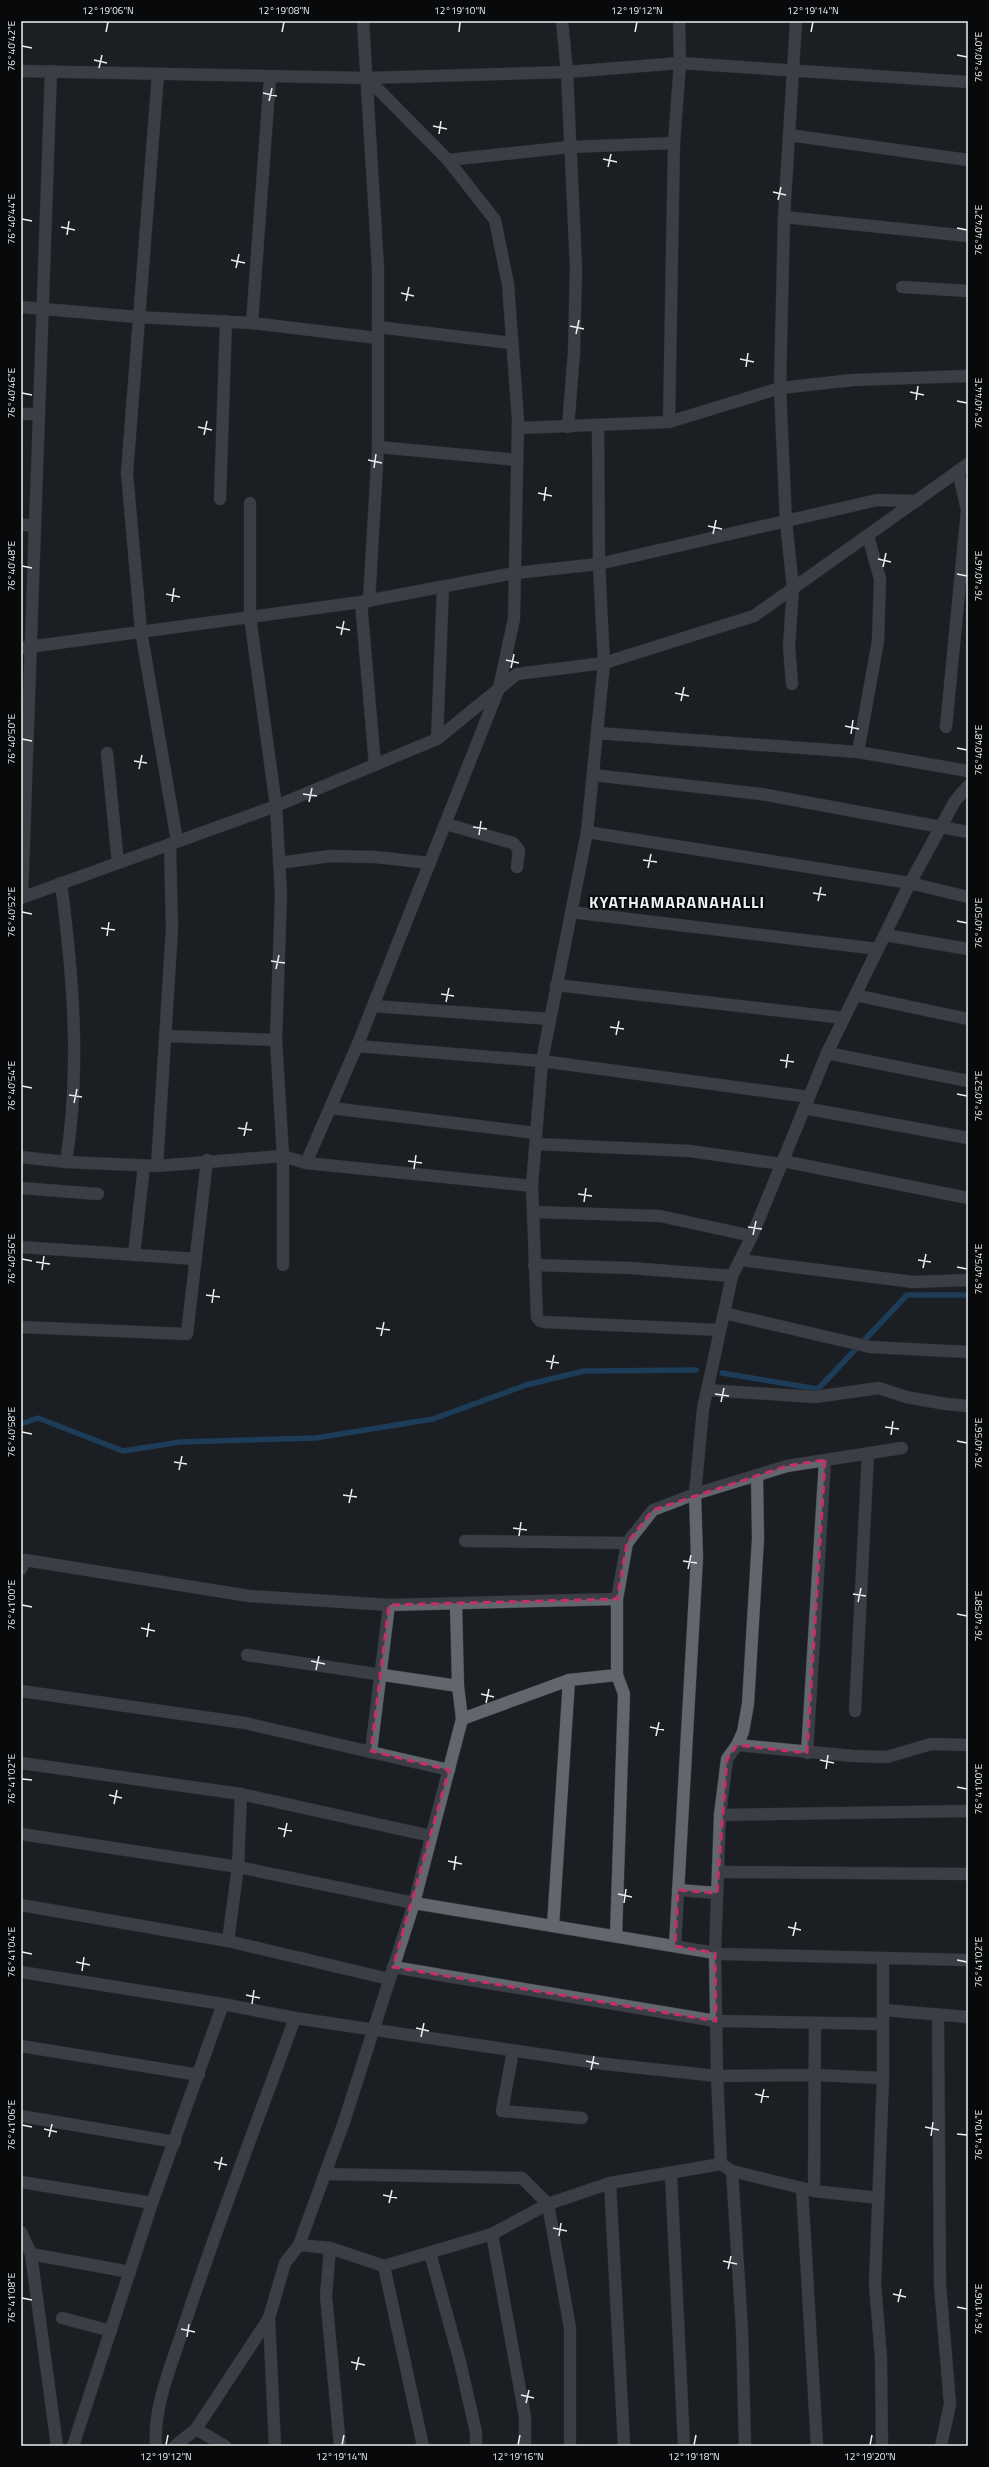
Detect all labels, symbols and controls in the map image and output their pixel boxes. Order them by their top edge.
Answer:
text: 12°19'06"N [82,3,134,18]
text: 12°19'08"N [258,3,310,18]
text: 12°19'10"N [434,3,486,18]
text: 12°19'12"N [611,3,663,18]
text: 12°19'14"N [787,3,839,18]
text: 76°40'42"E [4,20,19,71]
text: 76°40'40"E [971,31,986,82]
text: 76°40'44"E [4,193,19,244]
text: 76°40'42"E [971,204,986,255]
text: 76°40'46"E [4,367,19,418]
text: 76°40'44"E [971,377,986,428]
text: 76°40'48"E [4,540,19,591]
text: 76°40'46"E [971,550,986,601]
text: 76°40'50"E [4,713,19,764]
text: 76°40'48"E [971,724,986,775]
text: 76°40'52"E [4,886,19,937]
district label: KYATHAMARANAHALLI [589,890,765,914]
text: 76°40'50"E [971,897,986,948]
text: 76°40'54"E [4,1060,19,1111]
text: 76°40'52"E [971,1070,986,1121]
text: 76°40'56"E [4,1233,19,1284]
text: 76°40'54"E [971,1243,986,1294]
text: 76°40'58"E [4,1406,19,1457]
text: 76°40'56"E [971,1417,986,1468]
text: 76°41'00"E [4,1579,19,1630]
text: 76°40'58"E [971,1590,986,1641]
text: 76°41'02"E [4,1753,19,1804]
text: 76°41'00"E [971,1763,986,1814]
text: 76°41'04"E [4,1926,19,1977]
text: 76°41'02"E [971,1936,986,1987]
text: 76°41'06"E [4,2099,19,2150]
text: 76°41'04"E [971,2109,986,2160]
text: 76°41'08"E [4,2272,19,2323]
text: 76°41'06"E [971,2283,986,2334]
text: 12°19'12"N [140,2449,192,2464]
text: 12°19'14"N [316,2449,368,2464]
text: 12°19'16"N [492,2449,544,2464]
text: 12°19'18"N [668,2449,720,2464]
text: 12°19'20"N [844,2449,896,2464]

